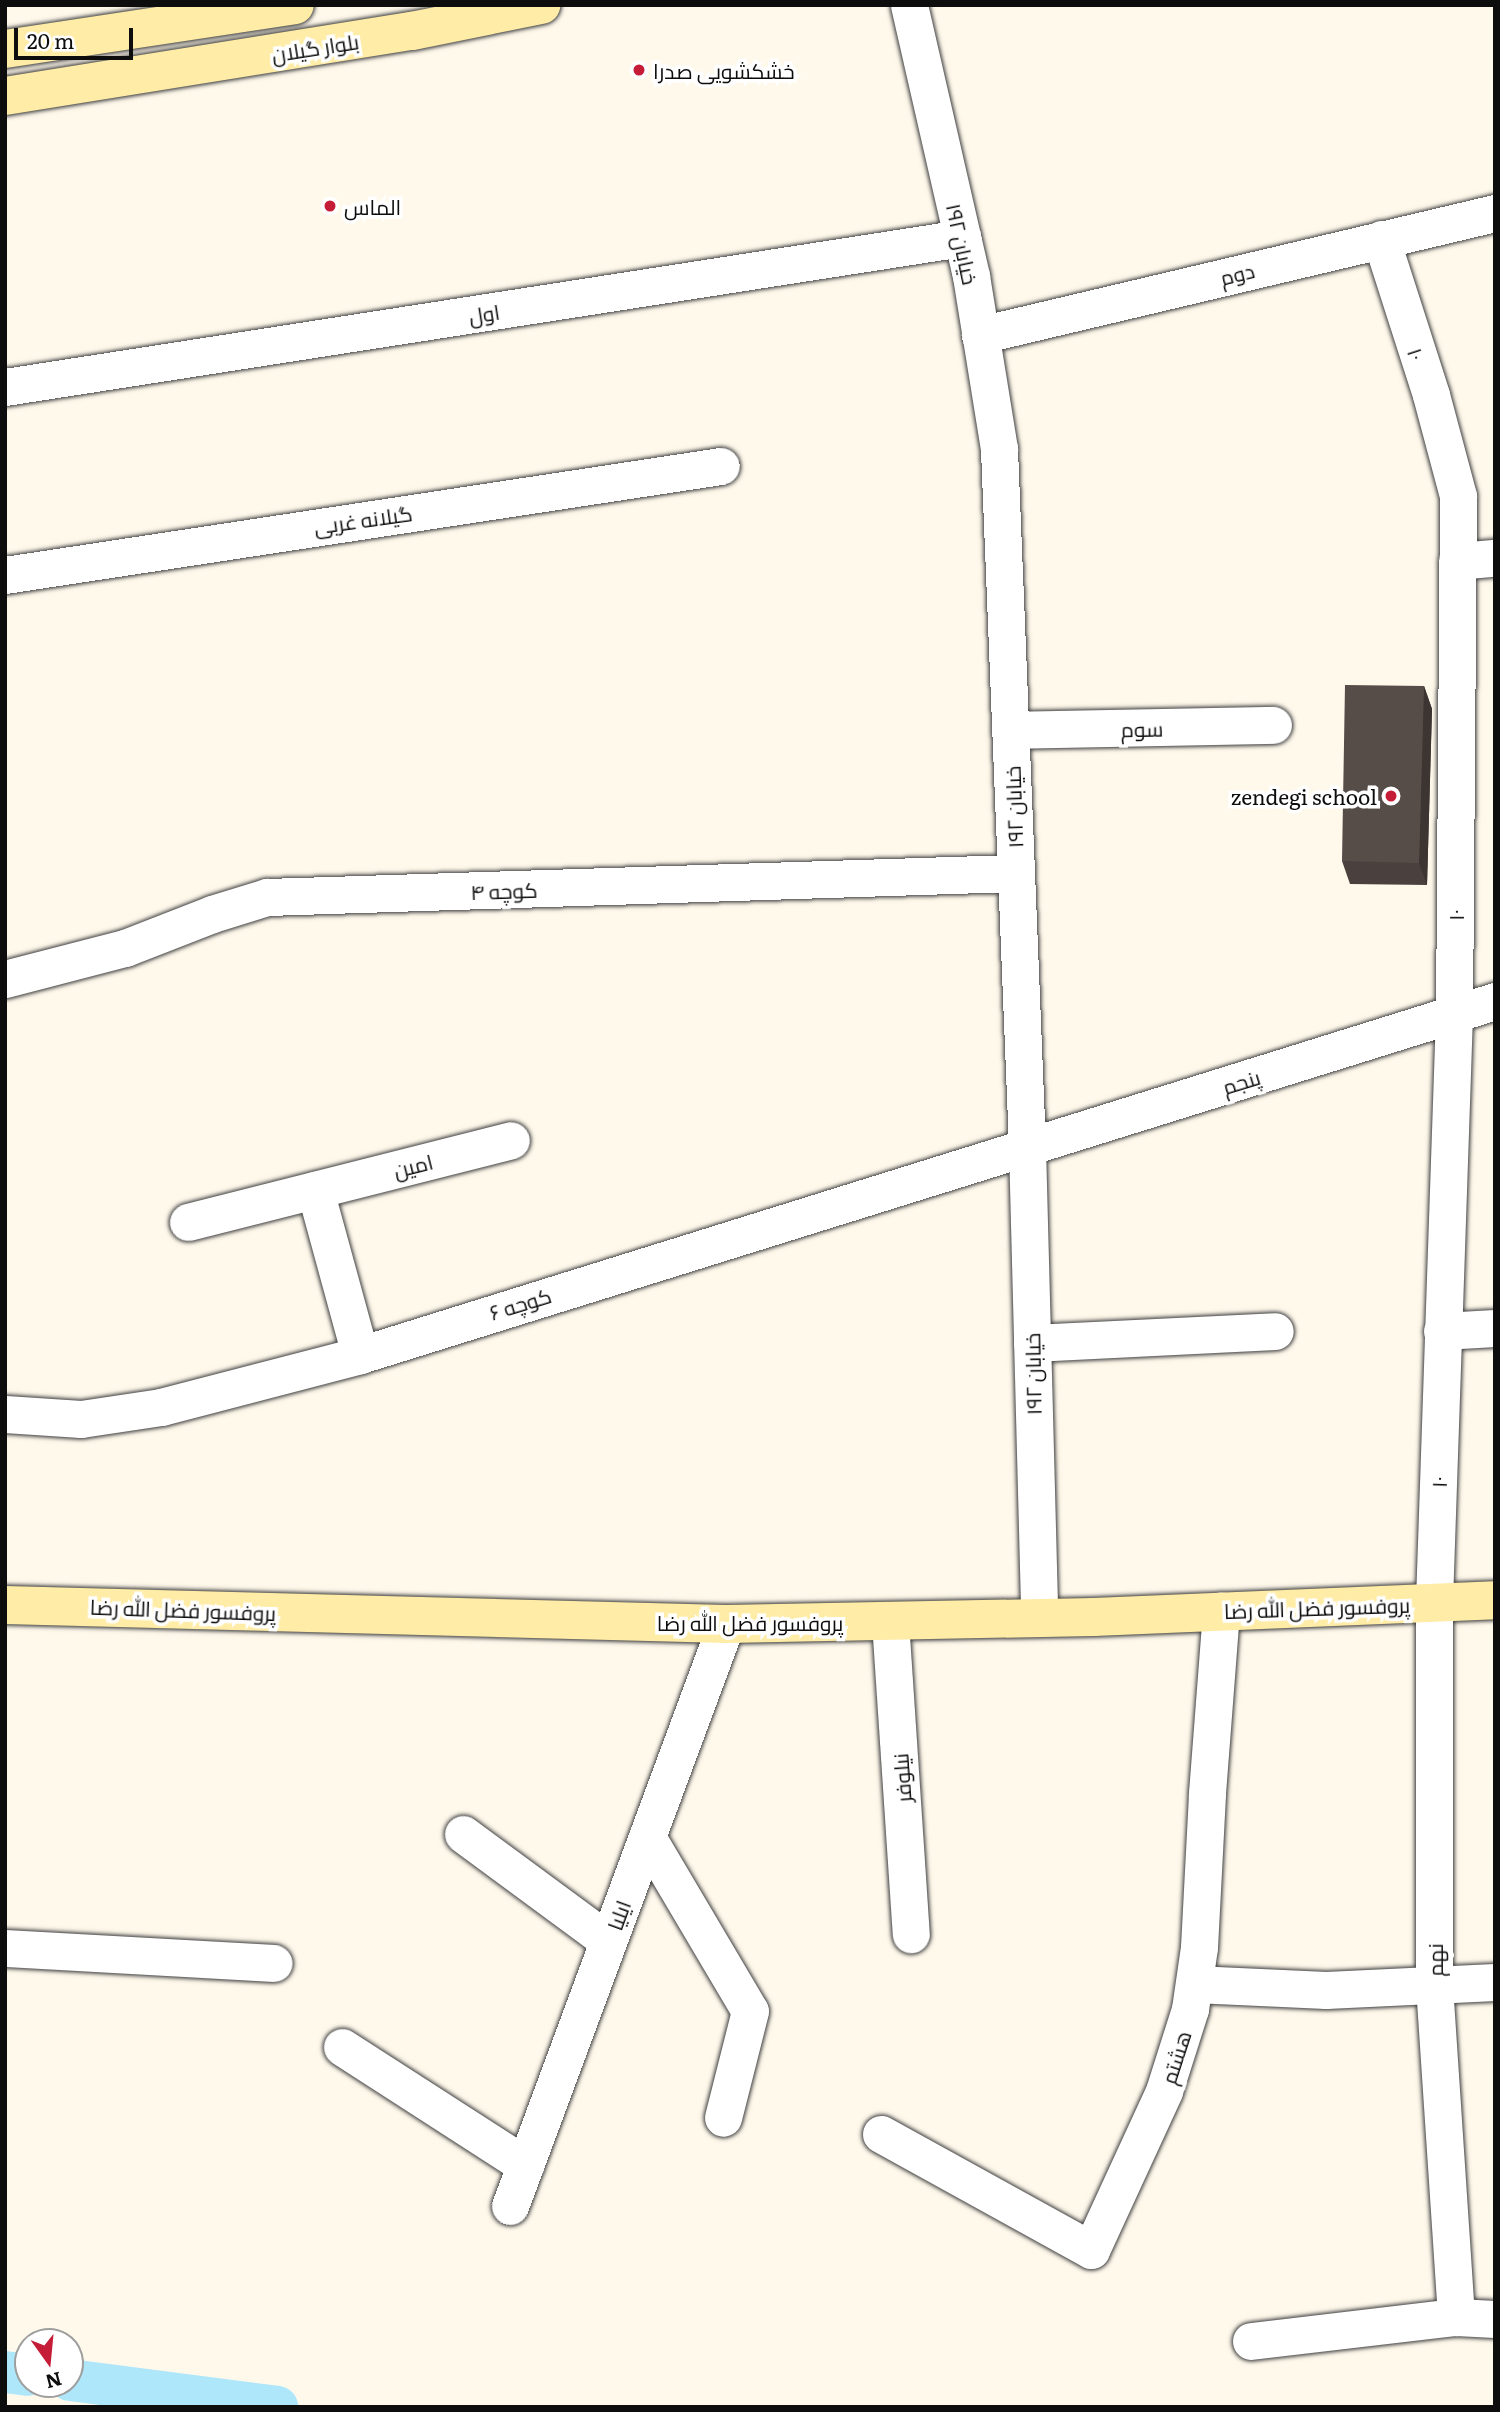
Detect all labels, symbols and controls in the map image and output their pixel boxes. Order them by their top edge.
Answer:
scale bar [18,14,136,58]
text: 20 m [27,24,74,55]
street label: بلوار گیلان [270,28,360,66]
place label: خشکشویی صدرا [653,57,795,83]
marker: خشکشویی صدرا [631,62,647,78]
place label: الماس [344,193,401,219]
marker: الماس [322,198,338,214]
street label: خیابان ۱۹۲ [942,201,984,287]
street label: دوم [1217,257,1257,289]
street label: اول [467,298,501,328]
street label: ۱۰ [1403,345,1431,363]
street label: گیلانه غربی [312,500,414,538]
street label: سوم [1120,715,1164,741]
street label: خیابان ۱۹۲ [999,765,1027,849]
place label: zendegi school [1231,783,1377,809]
marker: zendegi school [1383,788,1399,804]
street label: کوچه ۴ [470,876,538,904]
street label: ۱۰ [1442,909,1468,921]
street label: پنجم [1219,1063,1263,1099]
street label: امین [391,1148,435,1182]
street label: کوچه ۶ [486,1282,554,1324]
street label: خیابان ۱۹۲ [1019,1333,1045,1415]
street label: ۱۰ [1425,1476,1451,1488]
street label: پروفسور فضل الله رضا [1223,1591,1411,1623]
street label: پروفسور فضل الله رضا [89,1593,277,1625]
street label: پروفسور فضل الله رضا [657,1609,843,1635]
street label: نیلوفر [887,1752,915,1804]
street label: ایلیا [601,1897,635,1933]
street label: نهم [1421,1943,1447,1977]
street label: هشتم [1155,2027,1195,2087]
north arrow [14,2328,84,2398]
text: N [43,2366,65,2397]

